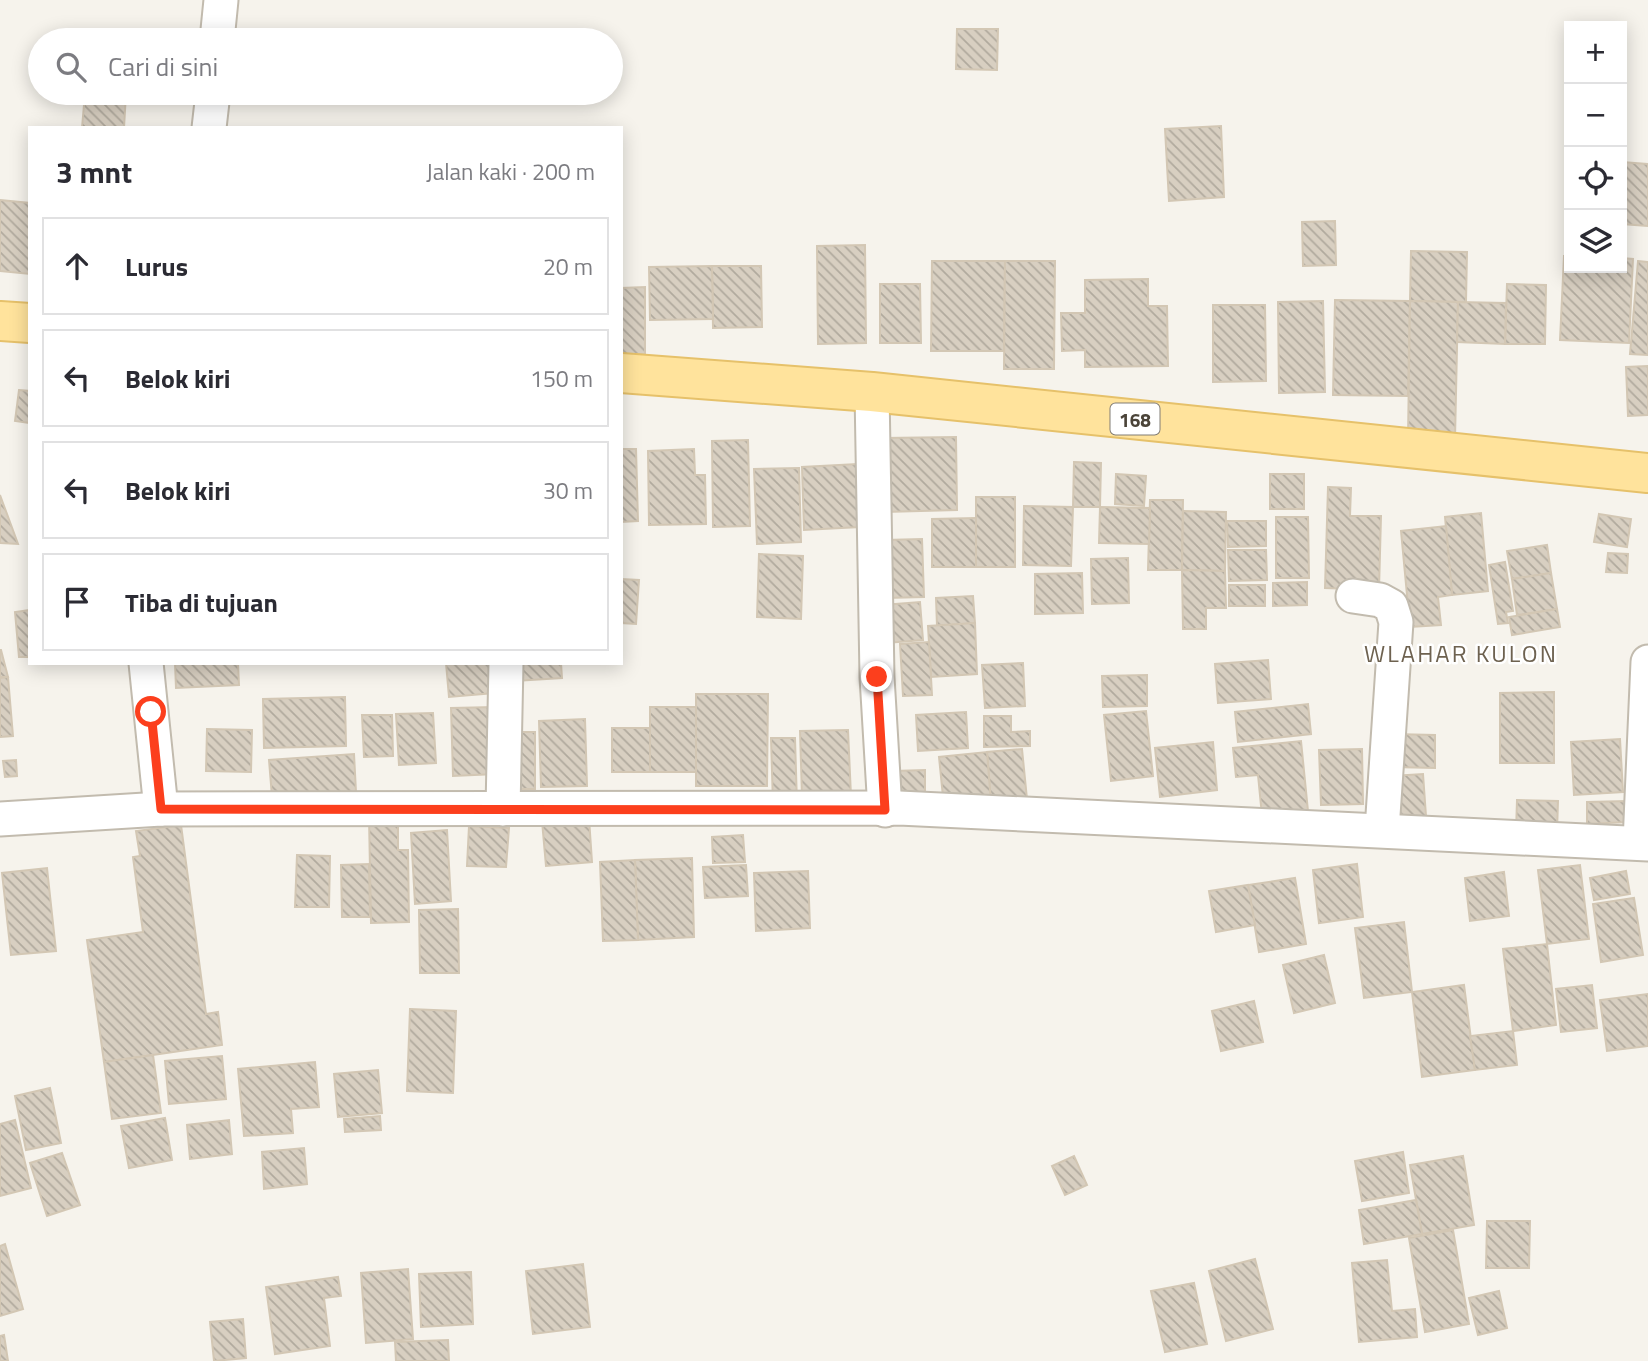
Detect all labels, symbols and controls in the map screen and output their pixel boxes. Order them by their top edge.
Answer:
map controls [1564,21,1627,273]
button: + [1564,21,1627,84]
search box [28,28,623,105]
text: Cari di sini [108,47,218,86]
icon: search [52,48,90,86]
button: − [1564,84,1627,147]
button: locate [1564,147,1627,210]
text: 3 mnt [56,149,132,195]
text: Jalan kaki · 200 m [426,154,595,189]
button: layers [1564,210,1627,273]
icon: ahead [58,247,96,285]
text: Lurus [125,247,188,286]
text: 20 m [543,249,593,284]
icon: left [58,359,96,397]
text: Belok kiri [125,359,231,398]
text: 150 m [530,361,593,396]
road number: 168 [1110,404,1160,434]
icon: left [58,471,96,509]
text: Belok kiri [125,471,231,510]
text: 30 m [543,473,593,508]
icon: arrive [58,583,96,621]
text: Tiba di tujuan [125,583,278,622]
district label: WLAHAR KULON [1364,635,1558,671]
route end [861,661,892,692]
route start [135,696,166,727]

